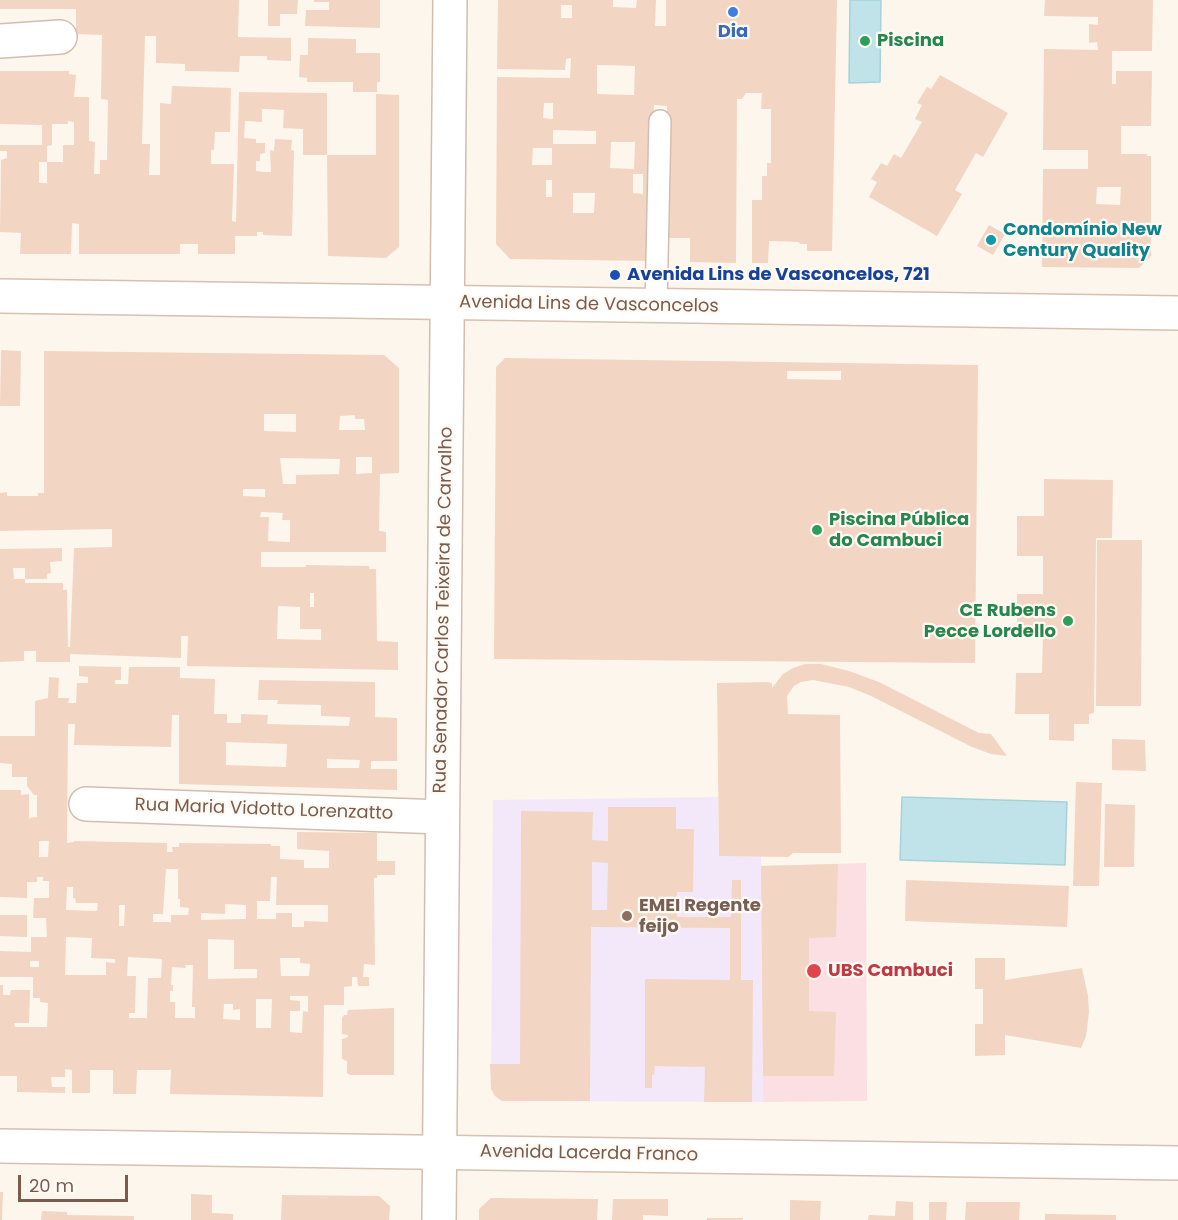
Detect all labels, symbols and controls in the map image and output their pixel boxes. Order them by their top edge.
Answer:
marker: Dia [726,5,740,19]
place label: Dia [718,21,748,43]
place label: Piscina [877,30,944,52]
marker: Piscina [858,34,872,48]
place label: Condomínio New Century Quality [1003,219,1162,262]
marker: Condomínio New Century Quality [984,233,998,247]
place label: Avenida Lins de Vasconcelos, 721 [627,264,930,286]
marker: Avenida Lins de Vasconcelos, 721 [608,268,622,282]
street label: Avenida Lins de Vasconcelos [459,292,719,318]
street label: Rua Senador Carlos Teixeira de Carvalho [430,426,458,794]
place label: Piscina Pública do Cambuci [829,509,969,552]
marker: Piscina Pública do Cambuci [810,523,824,537]
place label: CE Rubens Pecce Lordello [924,600,1056,642]
marker: CE Rubens Pecce Lordello [1061,614,1075,628]
street label: Rua Maria Vidotto Lorenzatto [134,795,394,825]
place label: EMEI Regente feijo [639,895,761,938]
marker: EMEI Regente feijo [620,909,634,923]
place label: UBS Cambuci [828,960,953,982]
marker: UBS Cambuci [805,962,823,980]
street label: Avenida Lacerda Franco [480,1141,698,1167]
scale bar [21,1163,130,1201]
text: 20 m [29,1173,74,1198]

